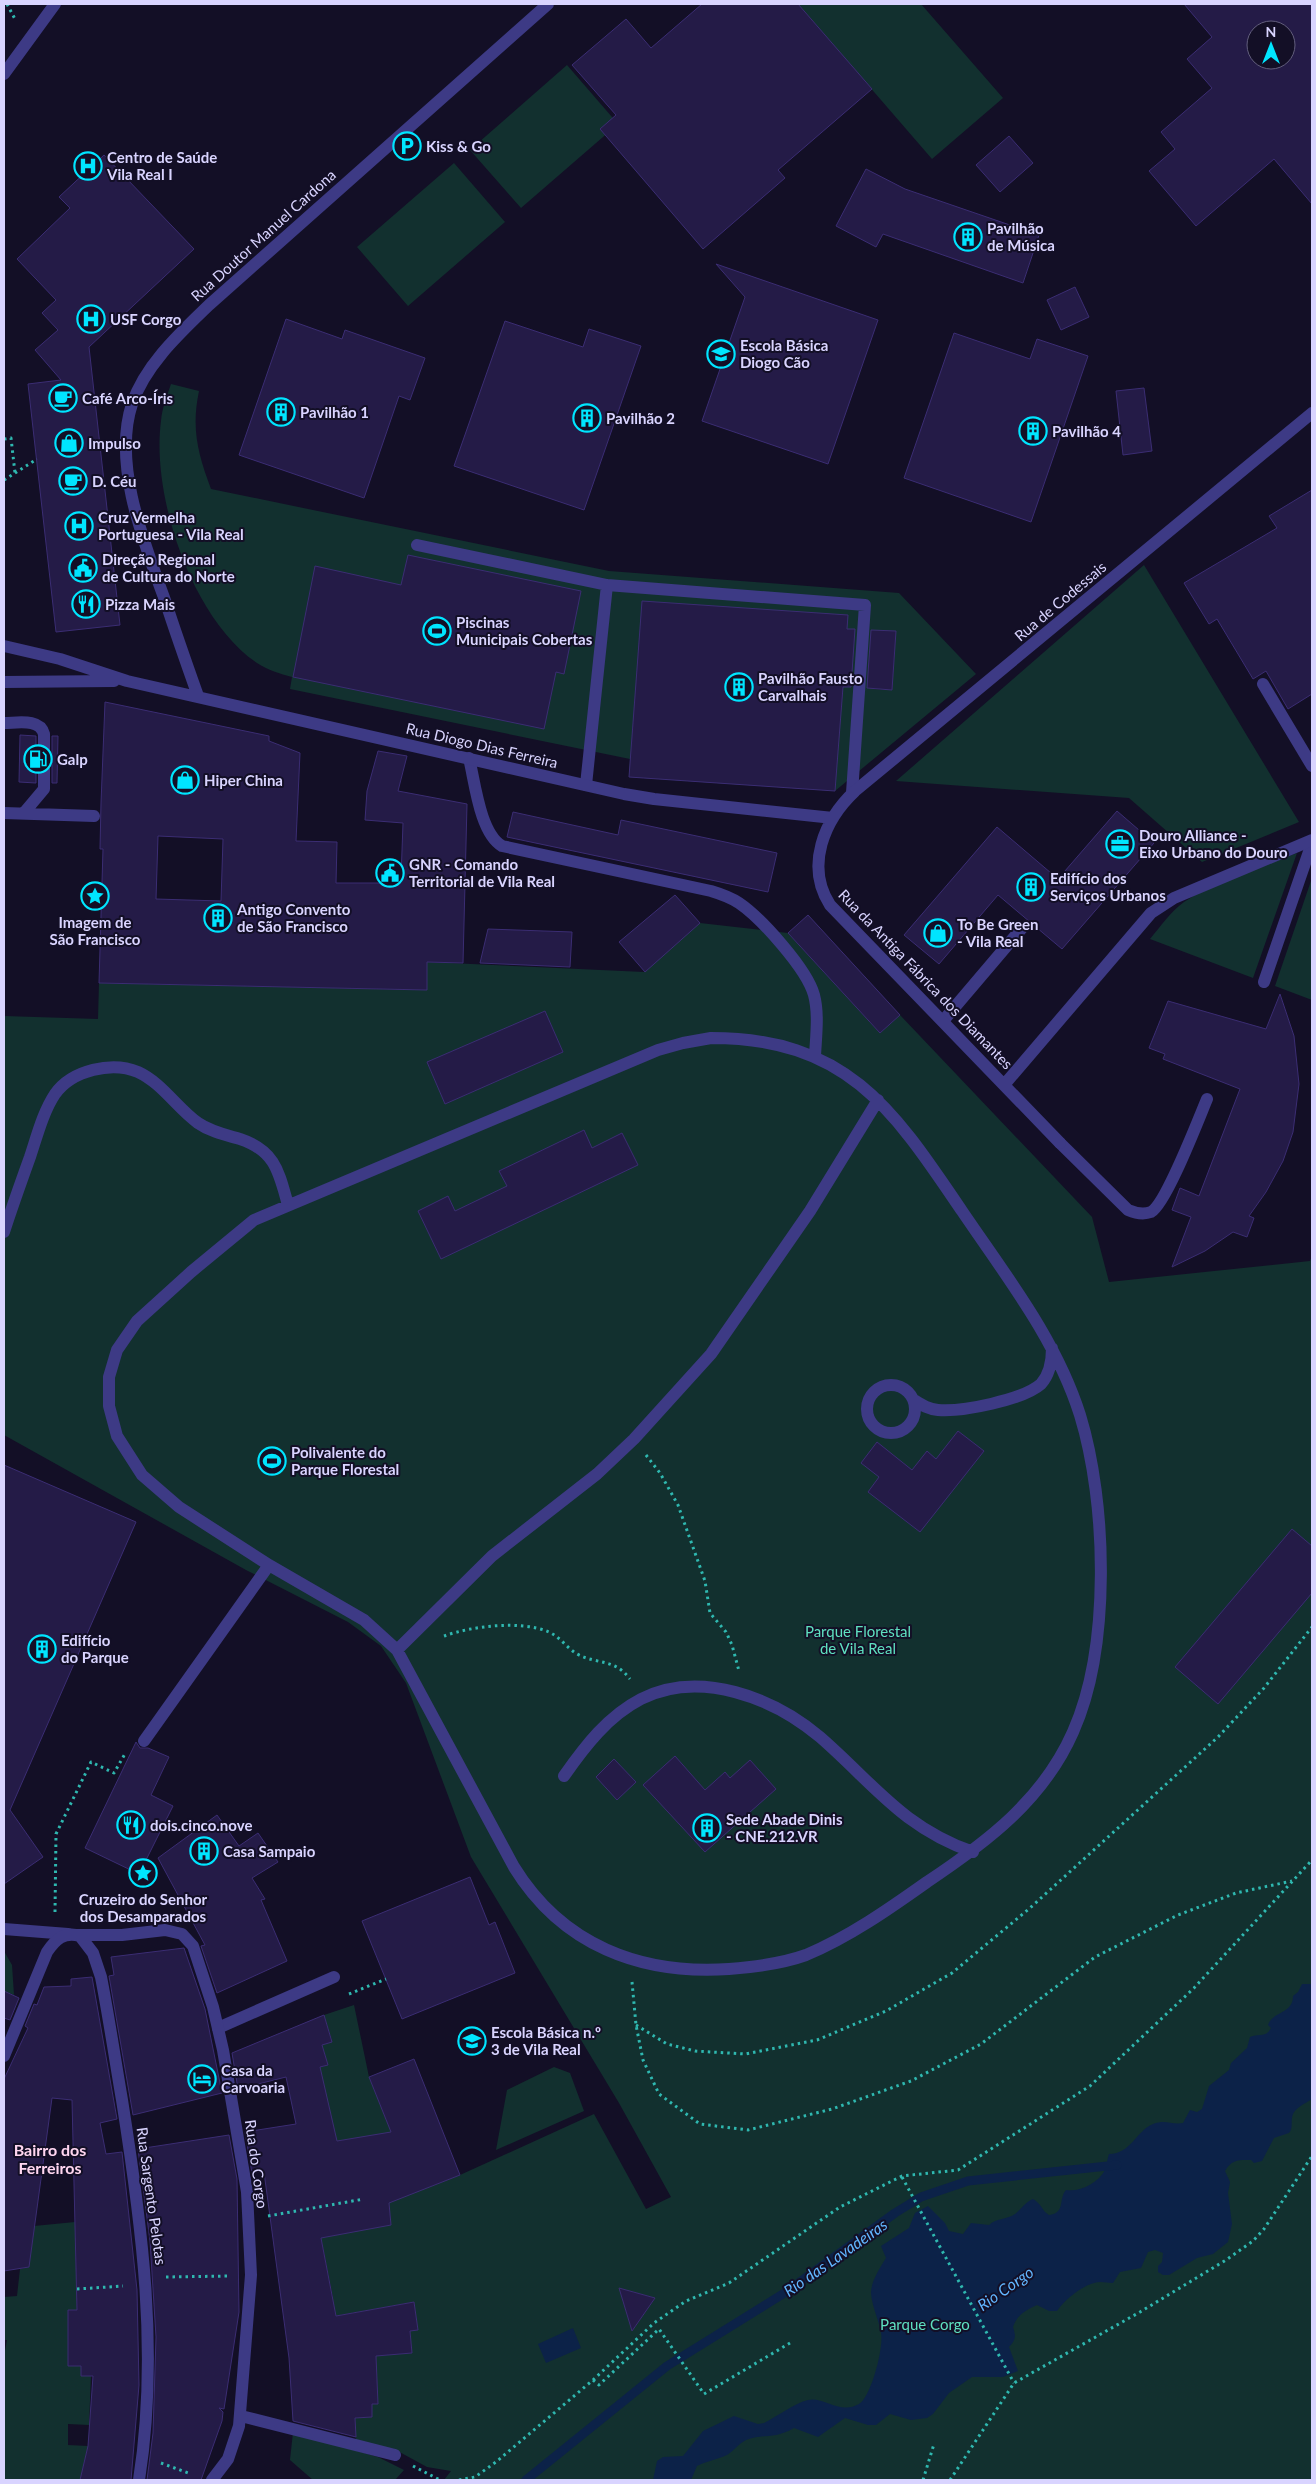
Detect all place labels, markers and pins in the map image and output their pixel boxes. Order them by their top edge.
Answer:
parking icon: Kiss & Go [392,131,422,161]
place label: Kiss & Go [426,137,491,155]
place label: Centro de Saúde Vila Real I [106,148,217,183]
hospital icon: Centro de Saúde Vila Real I [73,151,103,181]
place label: Pavilhão de Música [987,219,1055,254]
building icon: Pavilhão de Música [953,222,983,252]
hospital icon: USF Corgo [76,304,106,334]
place label: USF Corgo [110,310,182,328]
place label: Escola Básica Diogo Cão [740,336,828,371]
school or university icon: Escola Básica Diogo Cão [706,339,736,369]
cafe icon: Café Arco-Íris [48,383,78,413]
place label: Café Arco-Íris [82,389,174,407]
building icon: Pavilhão 1 [266,397,296,427]
place label: Pavilhão 1 [300,403,369,421]
building icon: Pavilhão 2 [572,403,602,433]
place label: Pavilhão 2 [606,409,675,427]
building icon: Pavilhão 4 [1018,416,1048,446]
place label: Pavilhão 4 [1052,422,1121,440]
shop icon: Impulso [54,428,84,458]
place label: Impulso [88,434,141,452]
cafe icon: D. Céu [58,466,88,496]
place label: D. Céu [92,472,137,490]
place label: Cruz Vermelha Portuguesa - Vila Real [98,508,244,543]
hospital icon: Cruz Vermelha Portuguesa - Vila Real [64,511,94,541]
place label: Direção Regional de Cultura do Norte [102,550,235,585]
public building icon: Direção Regional de Cultura do Norte [68,553,98,583]
restaurant icon: Pizza Mais [71,589,101,619]
place label: Pizza Mais [105,595,176,613]
place label: Piscinas Municipais Cobertas [456,613,593,648]
sports icon: Piscinas Municipais Cobertas [422,616,452,646]
place label: Pavilhão Fausto Carvalhais [758,669,863,704]
building icon: Pavilhão Fausto Carvalhais [724,672,754,702]
fuel station icon: Galp [23,744,53,774]
place label: Galp [57,750,88,768]
shop icon: Hiper China [170,765,200,795]
place label: Hiper China [204,771,283,789]
place label: Douro Alliance - Eixo Urbano do Douro [1139,826,1288,861]
office icon: Douro Alliance - Eixo Urbano do Douro [1105,829,1135,859]
place label: GNR - Comando Territorial de Vila Real [409,855,555,890]
public building icon: GNR - Comando Territorial de Vila Real [375,858,405,888]
place label: Edifício dos Serviços Urbanos [1050,869,1166,904]
building icon: Edifício dos Serviços Urbanos [1016,872,1046,902]
place icon: Imagem de São Francisco [80,881,110,911]
place label: Antigo Convento de São Francisco [236,900,351,935]
building icon: Antigo Convento de São Francisco [203,903,233,933]
place label: Imagem de São Francisco [50,913,141,948]
place label: To Be Green - Vila Real [957,915,1039,950]
shop icon: To Be Green - Vila Real [923,918,953,948]
place label: Polivalente do Parque Florestal [291,1443,399,1478]
sports icon: Polivalente do Parque Florestal [257,1446,287,1476]
place label: Edifício do Parque [61,1631,129,1666]
building icon: Edifício do Parque [27,1634,57,1664]
restaurant icon: dois.cinco.nove [116,1810,146,1840]
place label: Sede Abade Dinis - CNE.212.VR [726,1810,843,1845]
building icon: Sede Abade Dinis - CNE.212.VR [692,1813,722,1843]
place label: dois.cinco.nove [150,1816,252,1834]
building icon: Casa Sampaio [189,1836,219,1866]
place label: Casa Sampaio [223,1842,316,1860]
place icon: Cruzeiro do Senhor dos Desamparados [128,1858,158,1888]
place label: Cruzeiro do Senhor dos Desamparados [79,1890,208,1925]
place label: Escola Básica n.º 3 de Vila Real [491,2023,601,2058]
school or university icon: Escola Básica n.º 3 de Vila Real [457,2026,487,2056]
place label: Casa da Carvoaria [221,2061,285,2096]
hotel icon: Casa da Carvoaria [187,2064,217,2094]

